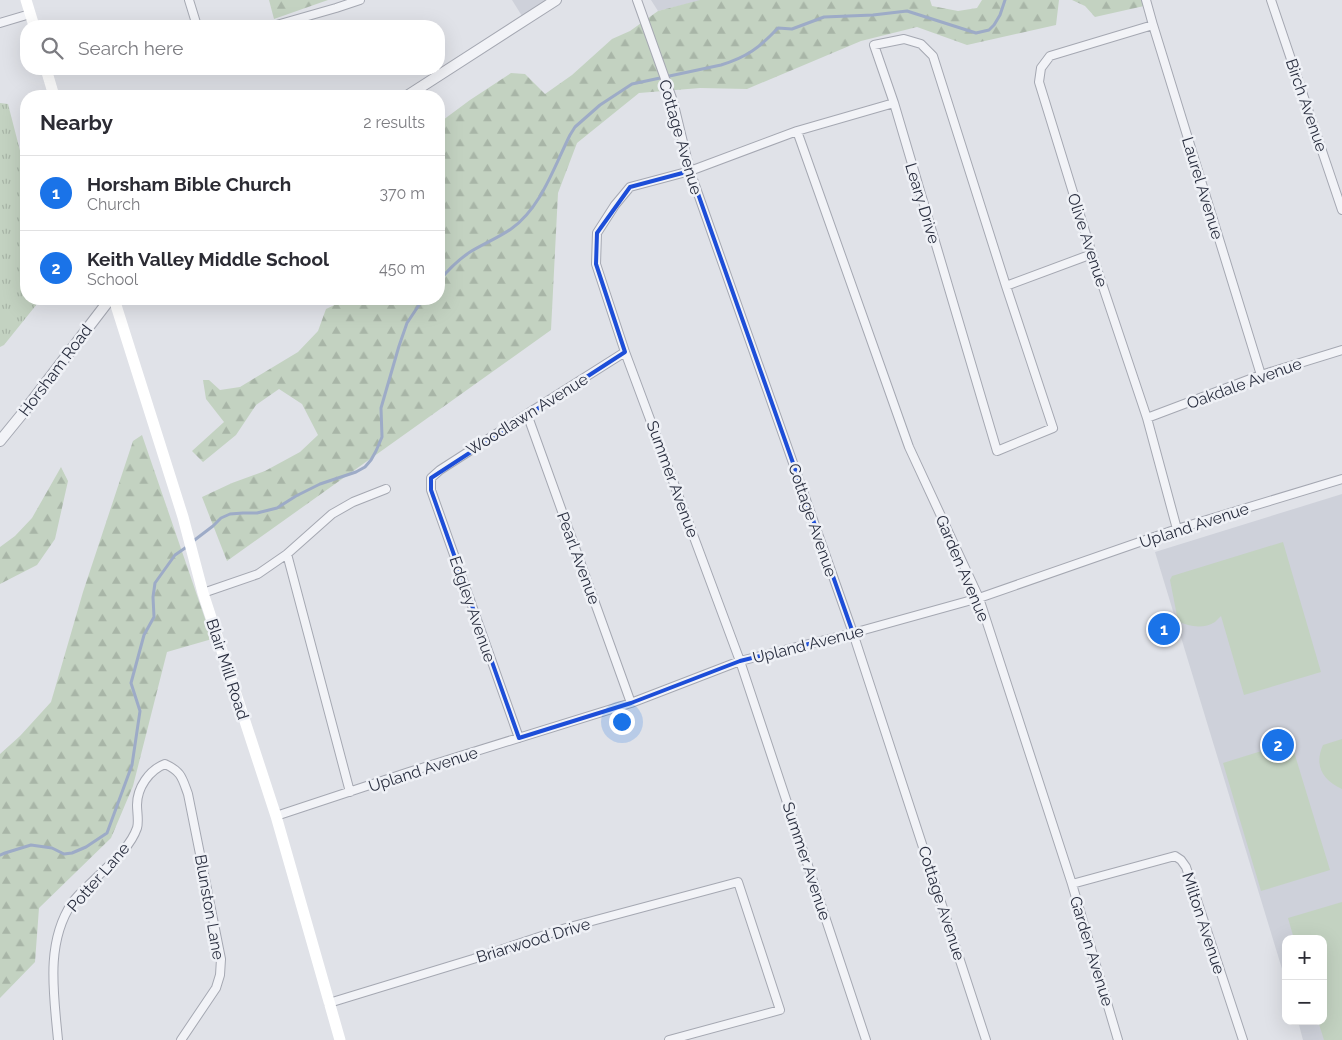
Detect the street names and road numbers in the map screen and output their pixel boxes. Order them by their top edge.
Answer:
street label: Birch Avenue [1282,56,1331,154]
street label: Cottage Avenue [655,77,706,197]
street label: Laurel Avenue [1178,135,1227,242]
street label: Leary Drive [901,161,944,246]
street label: Olive Avenue [1063,191,1112,289]
street label: Horsham Road [15,321,96,420]
street label: Oakdale Avenue [1184,354,1304,413]
street label: Woodlawn Avenue [463,369,591,459]
street label: Summer Avenue [643,418,702,540]
street label: Cottage Avenue [784,461,841,579]
street label: Upland Avenue [1137,499,1251,552]
street label: Pearl Avenue [553,509,604,607]
street label: Garden Avenue [932,512,994,624]
street label: Edgley Avenue [446,554,500,665]
street label: Blair Mill Road [202,616,253,722]
street label: Upland Avenue [751,621,866,667]
street label: Upland Avenue [366,743,480,796]
street label: Summer Avenue [778,800,835,923]
street label: Potter Lane [63,839,134,916]
street label: Cottage Avenue [914,844,969,963]
street label: Blunston Lane [191,853,228,961]
street label: Milton Avenue [1178,870,1229,976]
street label: Garden Avenue [1066,894,1117,1008]
street label: Briarwood Drive [474,914,592,967]

